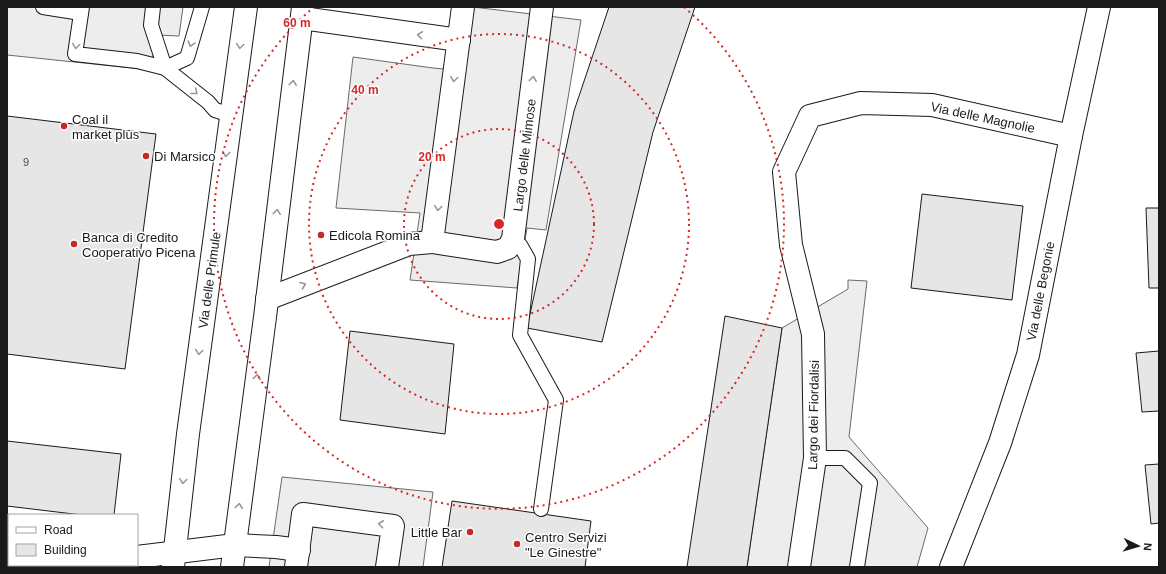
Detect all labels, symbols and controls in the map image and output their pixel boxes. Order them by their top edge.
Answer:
text: 60 m [283,16,311,30]
one-way arrow [417,31,423,40]
one-way arrow [187,40,196,47]
one-way arrow [72,43,81,49]
one-way arrow [236,43,245,49]
one-way arrow [450,76,459,82]
one-way arrow [528,76,537,82]
one-way arrow [289,79,298,86]
text: 40 m [351,83,379,97]
one-way arrow [191,88,198,95]
street label: Largo delle Mimose [510,98,539,212]
street label: Via delle Magnolie [929,99,1036,136]
place label: Coal il market plus [72,112,140,142]
marker: Coal il market plus [59,121,69,131]
place label: Di Marsico [154,149,215,164]
text: 20 m [418,150,446,164]
marker: Di Marsico [141,151,151,161]
one-way arrow [222,151,231,157]
house number: 9 [23,156,29,168]
one-way arrow [434,205,443,211]
one-way arrow [272,208,281,215]
centre of rings [492,217,506,231]
place label: Edicola Romina [329,228,421,243]
place label: Banca di Credito Cooperativo Picena [82,230,196,260]
marker: Edicola Romina [316,230,326,240]
street label: Via delle Primule [195,231,224,329]
marker: Banca di Credito Cooperativo Picena [69,239,79,249]
street label: Via delle Begonie [1023,240,1057,342]
one-way arrow [300,281,307,289]
one-way arrow [195,349,204,355]
street label: Largo dei Fiordalisi [805,360,822,470]
one-way arrow [252,374,261,380]
one-way arrow [179,478,188,484]
one-way arrow [235,503,244,509]
legend [8,514,138,566]
one-way arrow [378,520,384,529]
text: Road [44,523,73,537]
place label: Little Bar [411,525,463,540]
north arrow [1118,526,1158,566]
marker: Little Bar [465,527,475,537]
place label: Centro Servizi "Le Ginestre" [525,530,607,560]
marker: Centro Servizi "Le Ginestre" [512,539,522,549]
text: N [1142,542,1154,551]
text: Building [44,543,87,557]

